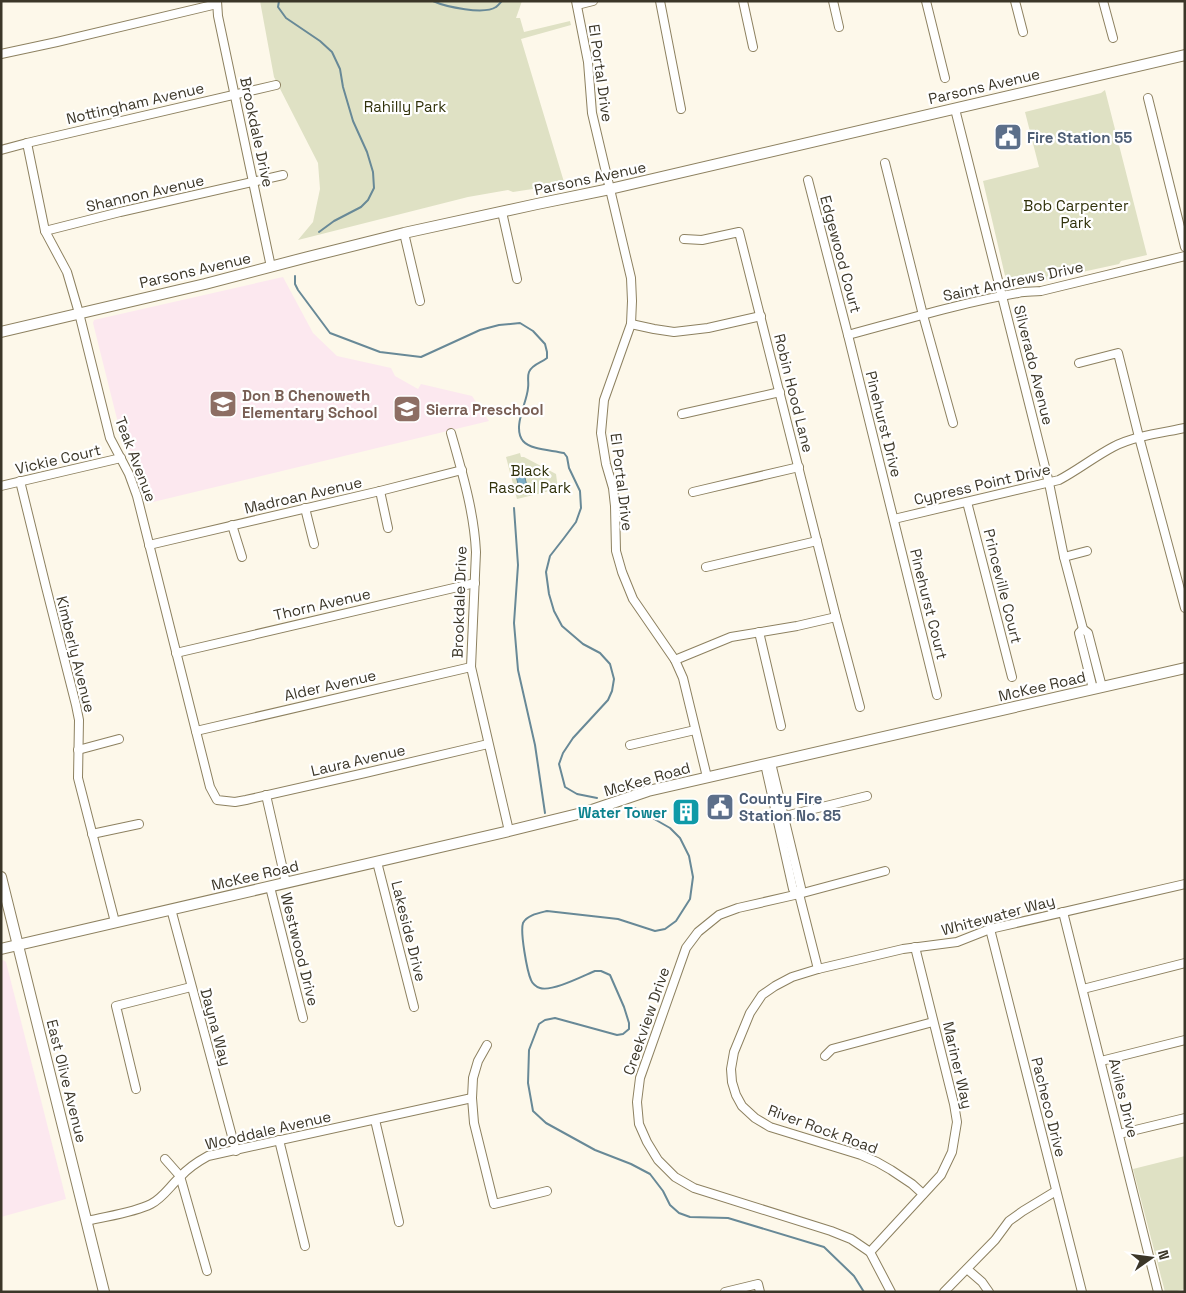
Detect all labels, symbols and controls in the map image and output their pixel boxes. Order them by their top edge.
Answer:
street label: El Portal Drive [585,23,617,123]
street label: Parsons Avenue [926,64,1042,108]
street label: Brookdale Drive [236,75,278,189]
street label: Nottingham Avenue [64,78,206,128]
park label: Rahilly Park [364,97,446,116]
public building icon: Fire Station 55 [993,122,1023,152]
place label: Fire Station 55 [1027,128,1132,147]
street label: Parsons Avenue [532,157,648,199]
street label: Shannon Avenue [84,170,206,216]
street label: Edgewood Court [816,193,866,315]
park label: Bob Carpenter Park [1023,196,1129,232]
street label: Parsons Avenue [137,248,253,292]
street label: Saint Andrews Drive [941,257,1085,305]
street label: Silverado Avenue [1010,303,1058,427]
street label: Robin Hood Lane [770,332,818,455]
street label: Pinehurst Drive [862,369,906,479]
place label: Don B Chenoweth Elementary School [242,386,377,422]
school or university icon: Don B Chenoweth Elementary School [208,389,238,419]
school or university icon: Sierra Preschool [392,394,422,424]
place label: Sierra Preschool [426,400,544,419]
street label: Teak Avenue [111,414,161,504]
street label: El Portal Drive [607,432,637,532]
street label: Vickie Court [13,440,103,478]
street label: Cypress Point Drive [912,459,1052,509]
park label: Black Rascal Park [489,461,571,497]
street label: Madroan Avenue [242,472,364,518]
street label: Princeville Court [980,527,1026,645]
street label: Brookdale Drive [448,546,470,658]
street label: Pinehurst Court [906,547,952,662]
street label: Thorn Avenue [272,584,372,624]
street label: Kimberly Avenue [52,594,100,714]
street label: Alder Avenue [282,665,378,705]
street label: McKee Road [996,667,1088,705]
street label: Laura Avenue [309,740,407,780]
street label: McKee Road [601,758,693,800]
place label: County Fire Station No. 85 [739,789,841,825]
public building icon: County Fire Station No. 85 [705,792,735,822]
building icon: Water Tower [671,797,701,827]
place label: Water Tower [578,803,667,822]
street label: McKee Road [209,856,301,894]
street label: Lakeside Drive [387,879,431,984]
street label: Westwood Drive [277,890,323,1008]
street label: Whitewater Way [939,891,1057,939]
street label: Creekview Drive [619,964,673,1078]
street label: Dayna Way [197,986,235,1068]
street label: East Olive Avenue [43,1017,92,1145]
street label: Mariner Way [939,1020,977,1110]
street label: Pacheco Drive [1027,1055,1071,1159]
street label: Aviles Drive [1105,1056,1143,1140]
street label: River Rock Road [765,1100,881,1158]
street label: Wooddale Avenue [203,1106,333,1154]
north arrow [1126,1233,1176,1283]
text: N [1154,1248,1173,1262]

